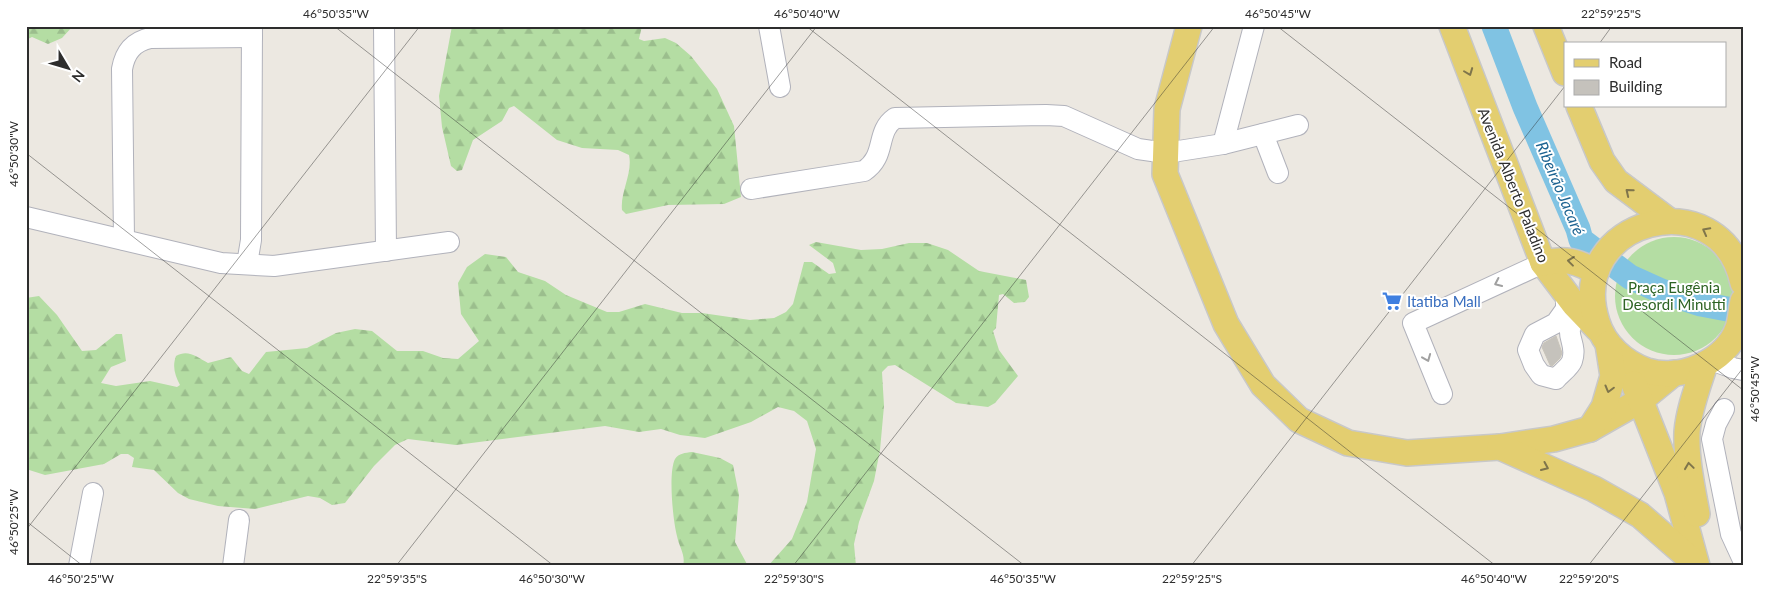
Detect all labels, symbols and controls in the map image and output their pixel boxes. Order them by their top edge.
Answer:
text: 46°50'35"W [303,6,370,21]
text: 46°50'40"W [774,6,841,21]
text: 46°50'45"W [1245,6,1312,21]
text: 22°59'25"S [1581,6,1641,21]
north arrow [42,42,92,92]
legend [1564,42,1726,108]
text: Road [1609,53,1642,71]
text: N [69,67,89,86]
one-way arrow [1463,67,1473,76]
text: Building [1609,77,1662,95]
street label: Avenida Alberto Paladino [1475,105,1553,265]
text: 46°50'30"W [6,120,21,187]
water label: Ribeirão Jacaré [1533,138,1589,238]
one-way arrow [1626,189,1635,197]
one-way arrow [1702,227,1711,237]
one-way arrow [1566,256,1574,267]
one-way arrow [1494,277,1503,288]
park label: Praça Eugênia Desordi Minutti [1622,278,1726,313]
supermarket icon: Itatiba Mall [1381,290,1403,312]
place label: Itatiba Mall [1407,292,1481,310]
one-way arrow [1422,354,1432,362]
text: 46°50'45"W [1747,355,1762,422]
one-way arrow [1604,384,1615,393]
one-way arrow [1540,460,1549,471]
one-way arrow [1684,461,1695,469]
text: 46°50'25"W [6,488,21,555]
text: 46°50'25"W [48,571,115,586]
text: 22°59'35"S [367,571,427,586]
text: 46°50'30"W [519,571,586,586]
text: 22°59'30"S [764,571,824,586]
text: 46°50'35"W [990,571,1057,586]
text: 22°59'25"S [1162,571,1222,586]
text: 46°50'40"W [1461,571,1528,586]
text: 22°59'20"S [1559,571,1619,586]

